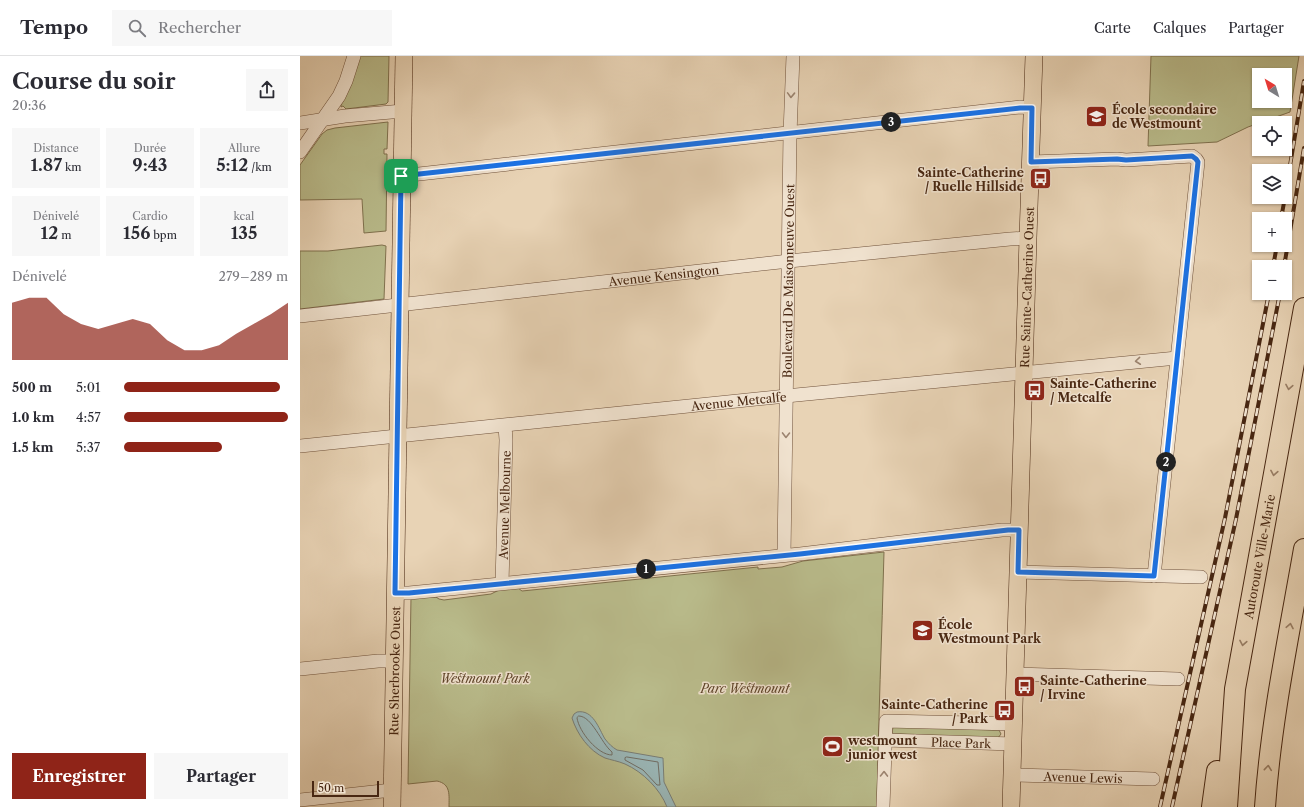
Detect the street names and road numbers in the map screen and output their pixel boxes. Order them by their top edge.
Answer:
street label: Boulevard De Maisonneuve Ouest [779,183,797,378]
street label: Rue Sainte-Catherine Ouest [1017,206,1037,368]
street label: Avenue Kensington [607,261,720,289]
street label: Avenue Metcalfe [689,389,787,413]
street label: Avenue Melbourne [495,450,513,561]
street label: Autoroute Ville-Marie [1240,493,1278,621]
street label: Rue Sherbrooke Ouest [386,605,403,736]
street label: Place Park [931,734,992,751]
street label: Avenue Lewis [1042,768,1123,786]

